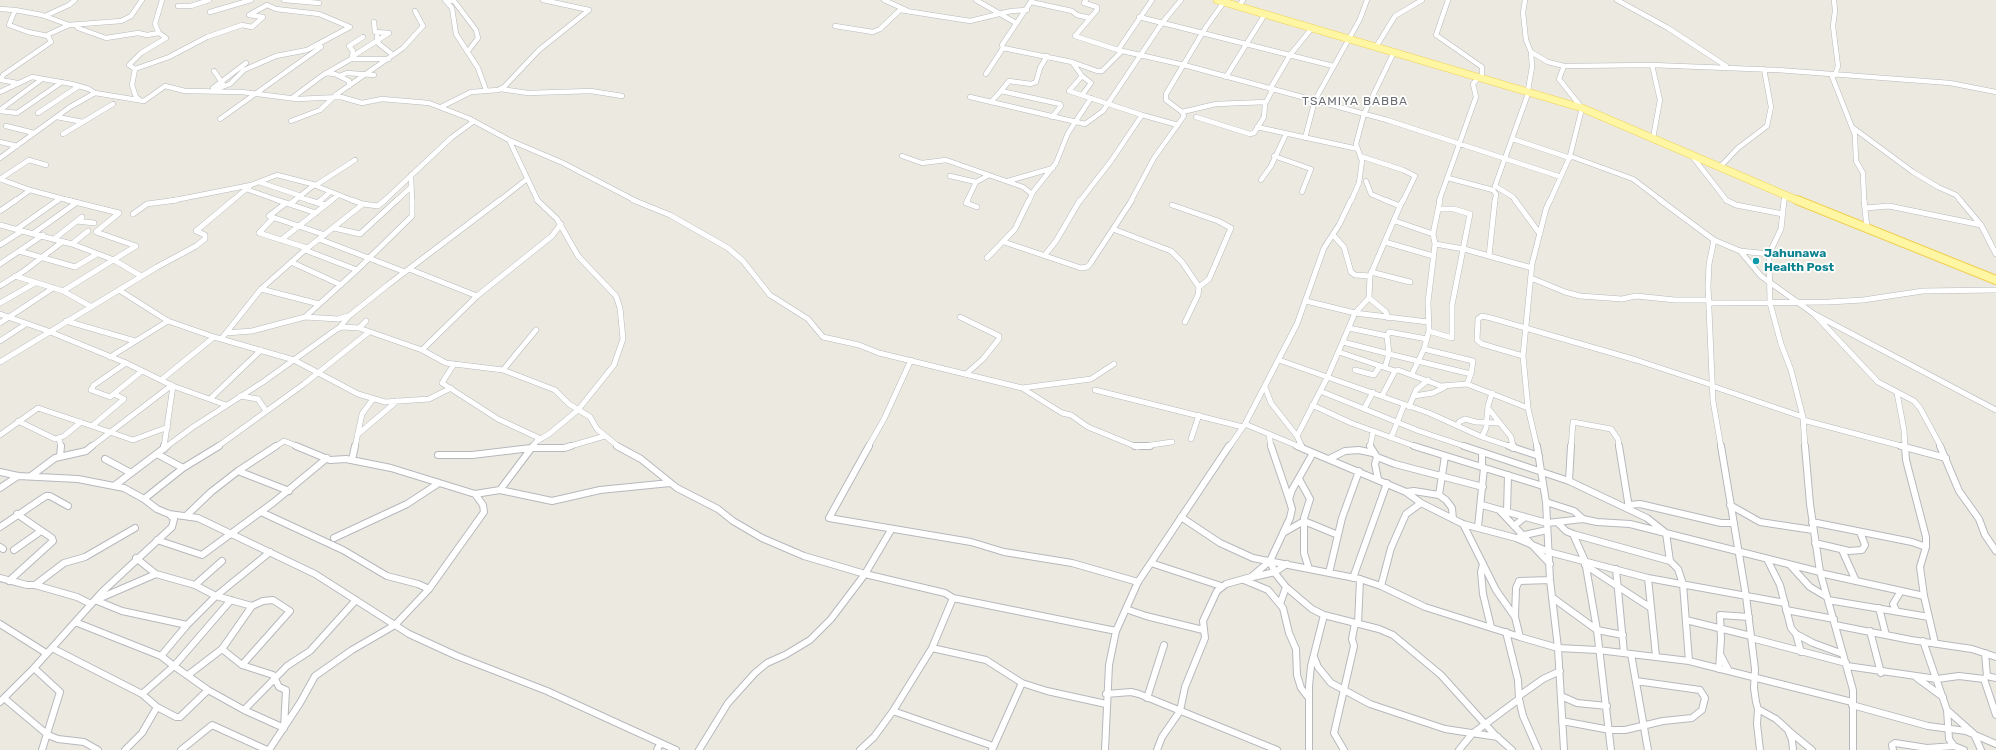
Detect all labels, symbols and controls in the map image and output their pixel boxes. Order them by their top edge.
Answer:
district label: TSAMIYA BABBA [1302,95,1408,109]
place label: Jahunawa Health Post [1764,247,1834,275]
marker: Jahunawa Health Post [1751,256,1761,266]

